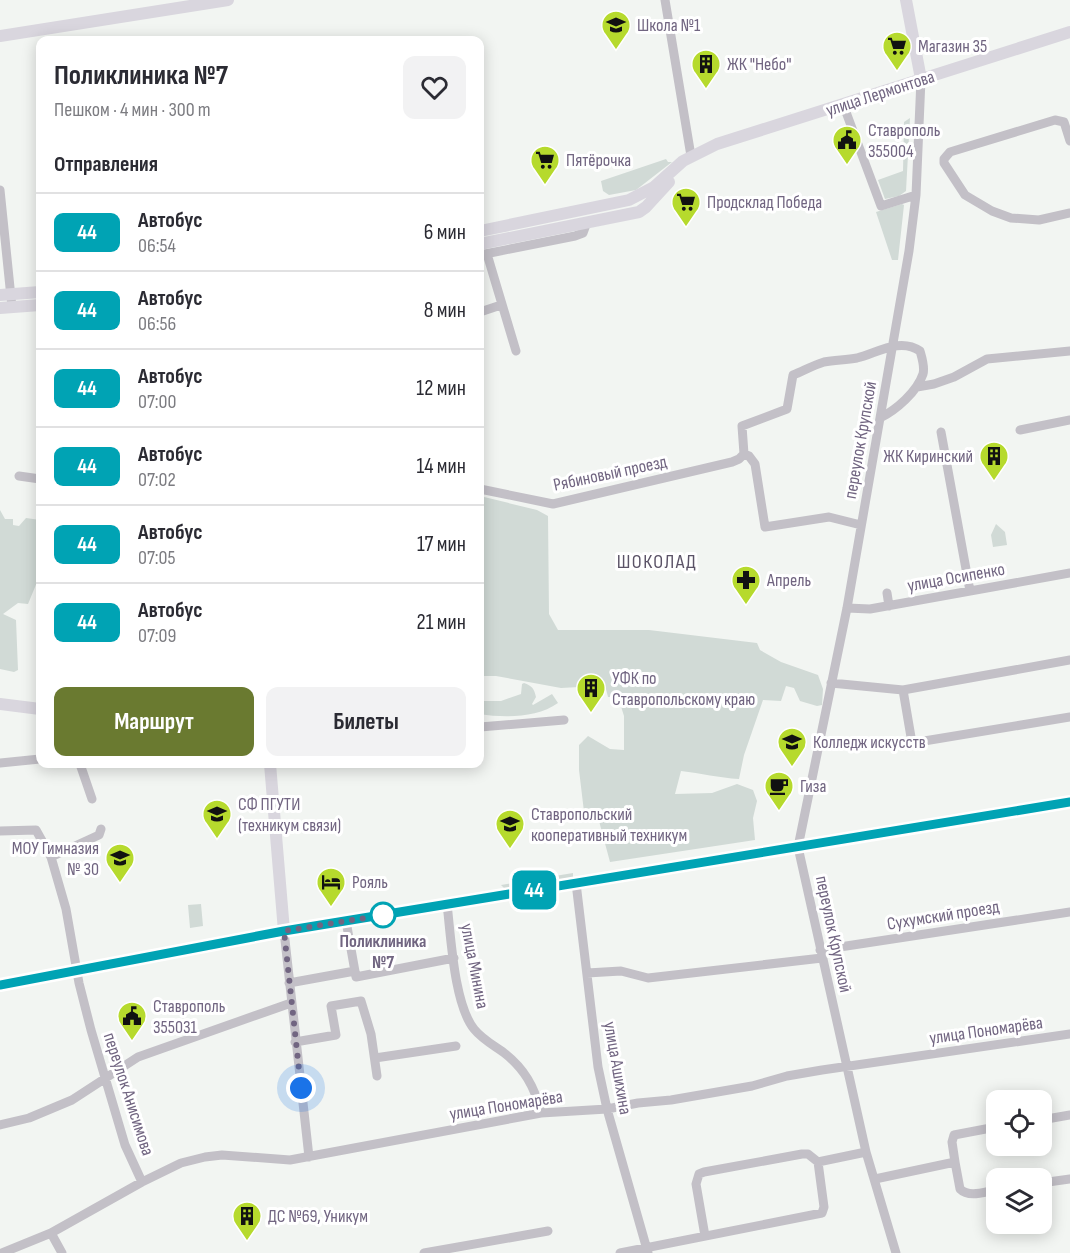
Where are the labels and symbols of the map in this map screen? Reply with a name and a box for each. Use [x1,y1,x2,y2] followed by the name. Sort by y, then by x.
[600,9,632,51] school or university icon: Школа №1
[637,15,701,36] place label: Школа №1
[881,30,913,72] supermarket icon: Магазин 35
[918,36,987,57] place label: Магазин 35
[690,48,722,90] building icon: ЖК "Небо"
[727,54,792,75] place label: ЖК "Небо"
[823,66,937,121] street label: улица Лермонтова
[868,120,941,162] place label: Ставрополь 355004
[831,124,863,166] public building icon: Ставрополь 355004
[529,144,561,186] supermarket icon: Пятёрочка
[566,150,631,171] place label: Пятёрочка
[670,186,702,228] supermarket icon: Продсклад Победа
[707,192,822,213] place label: Продсклад Победа
[840,380,881,500] street label: переулок Крупской
[978,440,1010,482] building icon: ЖК Киринский
[883,446,973,467] place label: ЖК Киринский
[552,451,669,496] street label: Рябиновый проезд
[617,550,697,574] district label: ШОКОЛАД
[906,559,1006,596] street label: улица Осипенко
[730,564,762,606] pharmacy icon: Апрель
[766,570,811,591] place label: Апрель
[612,668,755,710] place label: УФК по Ставропольскому краю
[575,672,607,714] building icon: УФК по Ставропольскому краю
[776,726,808,768] school or university icon: Колледж искусств
[813,732,926,753] place label: Колледж искусств
[763,770,795,812] cafe icon: Гиза
[800,776,826,797] place label: Гиза
[238,794,341,836] place label: СФ ПГУТИ (техникум связи)
[201,798,233,840] school or university icon: СФ ПГУТИ (техникум связи)
[531,804,687,846] place label: Ставропольский кооперативный техникум
[494,808,526,850] school or university icon: Ставропольский кооперативный техникум
[12,838,99,880] place label: МОУ Гимназия № 30
[104,842,136,884] school or university icon: МОУ Гимназия № 30
[315,866,347,908] hotel icon: Рояль
[507,870,561,910] line badge: 44
[352,872,388,893] place label: Рояль
[811,874,856,994] street label: переулок Крупской
[885,896,1001,935] street label: Сухумский проезд
[370,902,396,928] marker: Поликлиника №7
[456,922,493,1011] street label: улица Минина
[340,931,426,973] place label: Поликлиника №7
[153,996,226,1038] place label: Ставрополь 355031
[116,1000,148,1042] public building icon: Ставрополь 355031
[928,1012,1044,1049] street label: улица Пономарёва
[599,1020,636,1116] street label: улица Ашихина
[99,1030,158,1158] street label: переулок Анисимова
[286,1073,316,1103] your location
[448,1086,564,1125] street label: улица Пономарёва
[231,1200,263,1242] building icon: ДС №69, Уникум
[268,1206,368,1227] place label: ДС №69, Уникум

